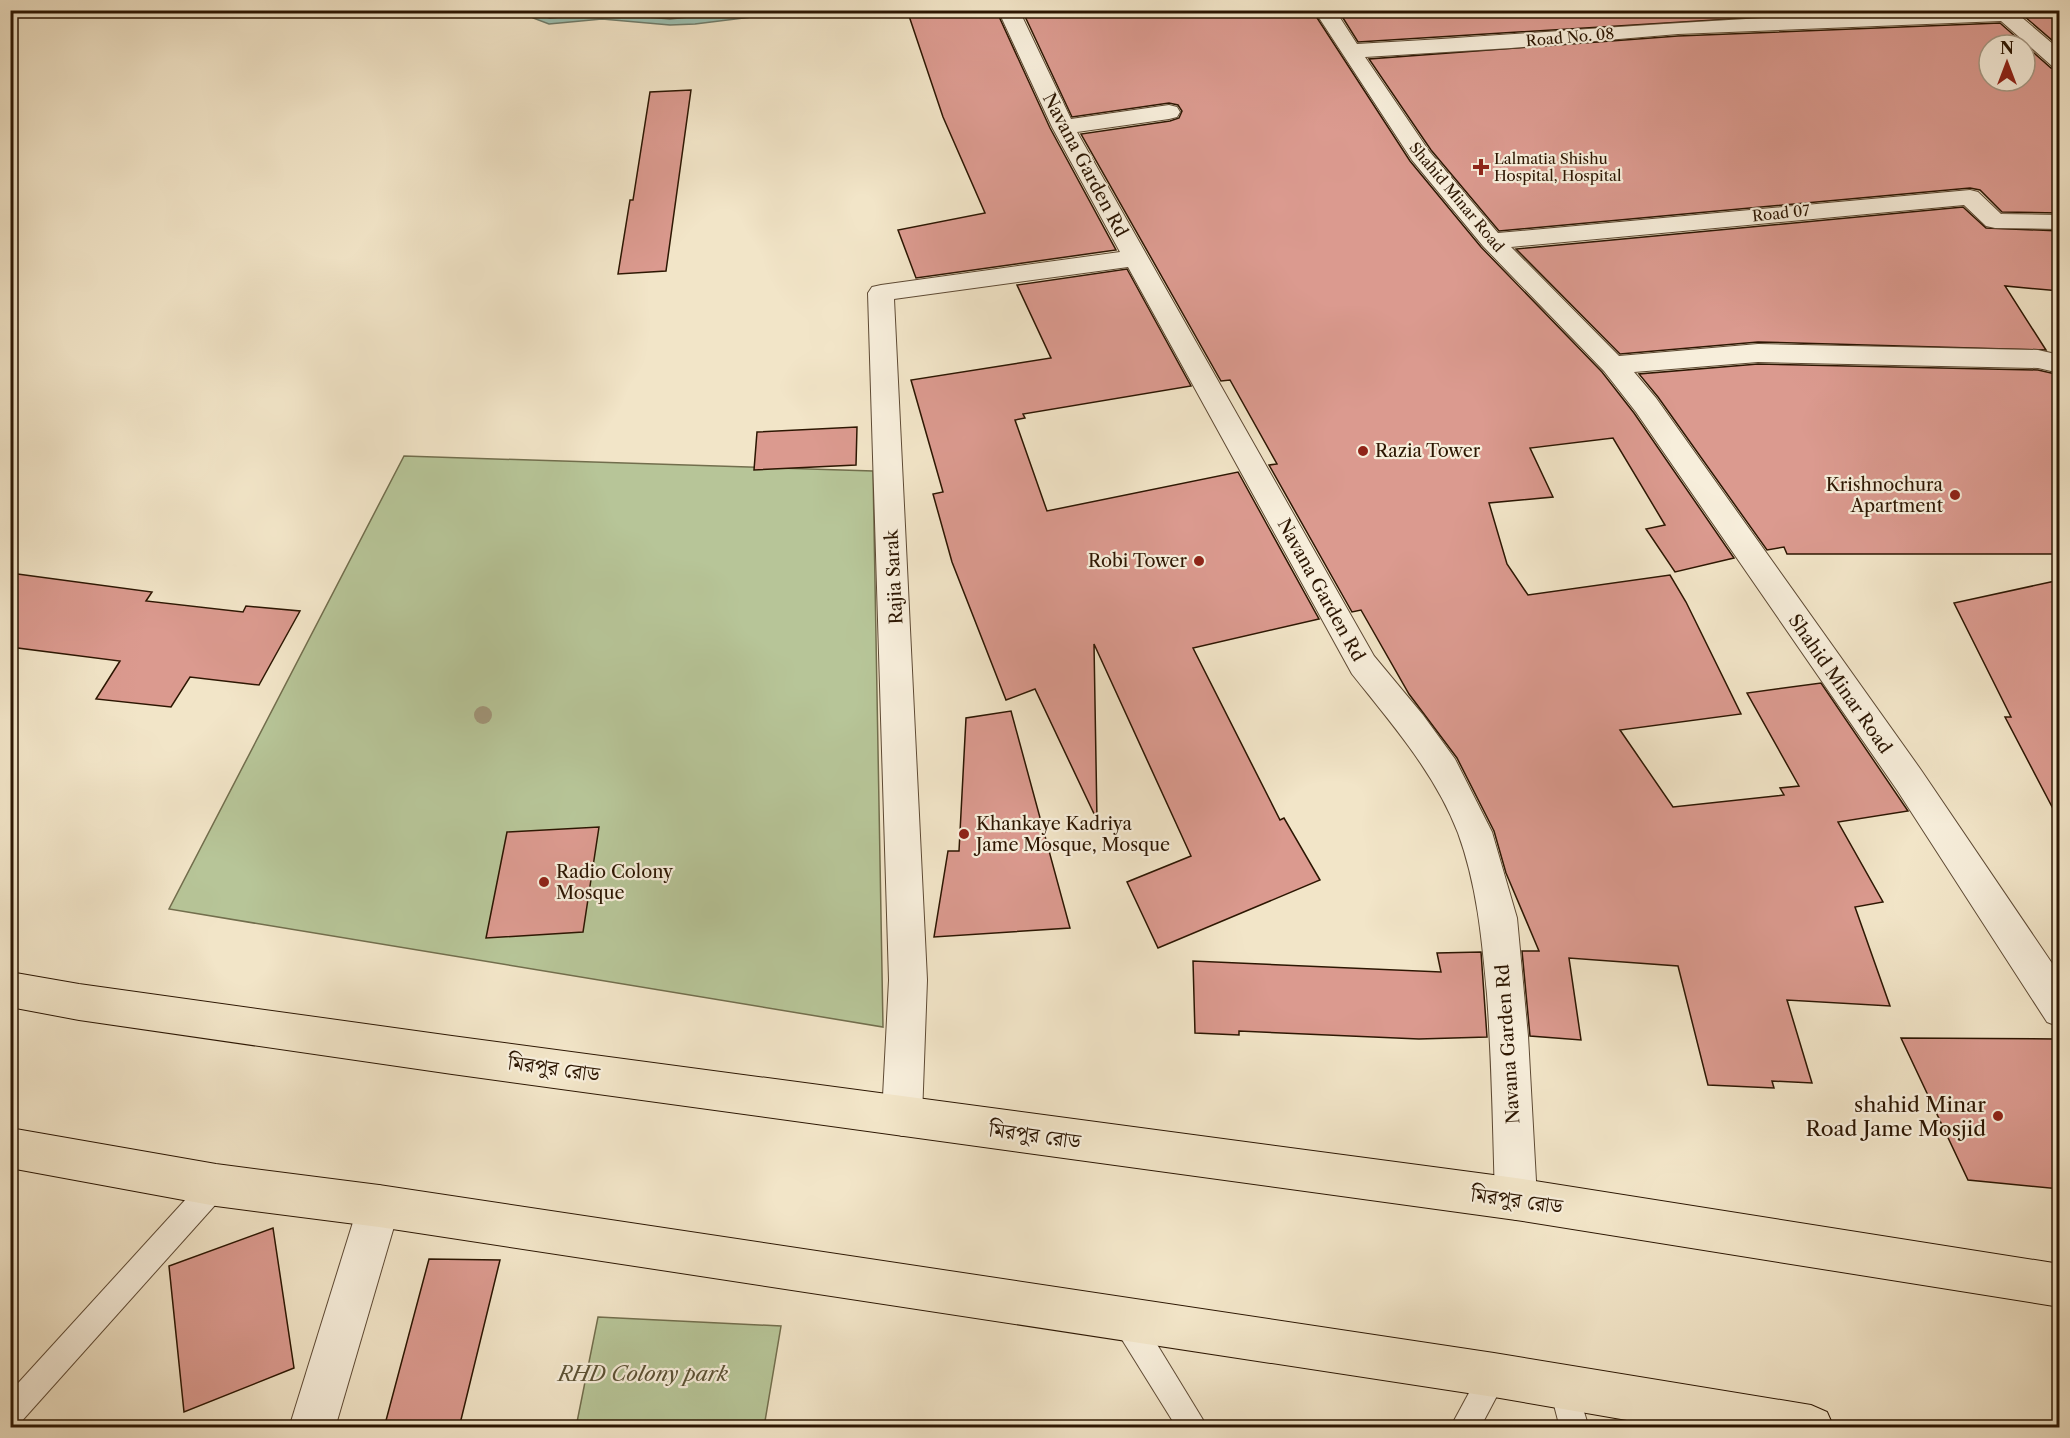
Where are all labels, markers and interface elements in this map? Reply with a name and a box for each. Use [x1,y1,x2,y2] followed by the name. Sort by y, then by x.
[1525,24,1615,50] street label: Road No. 08
[1977,33,2037,93] north arrow
[2000,38,2014,58] text: N
[1038,89,1132,241] street label: Navana Garden Rd
[1406,138,1508,256] street label: Shahid Minar Road
[1494,149,1622,185] place label: Lalmatia Shishu Hospital, Hospital
[1472,158,1490,176] marker: Lalmatia Shishu Hospital, Hospital
[1751,200,1811,225] street label: Road 07
[1375,440,1481,462] place label: Razia Tower
[1356,444,1370,458] marker: Razia Tower
[1826,474,1944,517] place label: Krishnochura Apartment
[1948,488,1962,502] marker: Krishnochura Apartment
[1273,515,1369,665] street label: Navana Garden Rd
[880,527,907,625] street label: Rajia Sarak
[1088,550,1187,572] place label: Robi Tower
[1192,554,1206,568] marker: Robi Tower
[1784,610,1896,758] street label: Shahid Minar Road
[973,813,1170,856] place label: Khankaye Kadriya Jame Mosque, Mosque
[957,827,971,841] marker: Khankaye Kadriya Jame Mosque, Mosque
[556,861,674,904] place label: Radio Colony Mosque
[537,875,551,889] marker: Radio Colony Mosque
[1491,963,1525,1125] street label: Navana Garden Rd
[505,1049,602,1088] street label: মিরপুর রোড
[1805,1092,1986,1141] place label: shahid Minar Road Jame Mosjid
[1991,1109,2005,1123] marker: shahid Minar Road Jame Mosjid
[986,1116,1083,1155] street label: মিরপুর রোড
[1468,1181,1565,1220] street label: মিরপুর রোড
[556,1361,728,1386] park label: RHD Colony park

